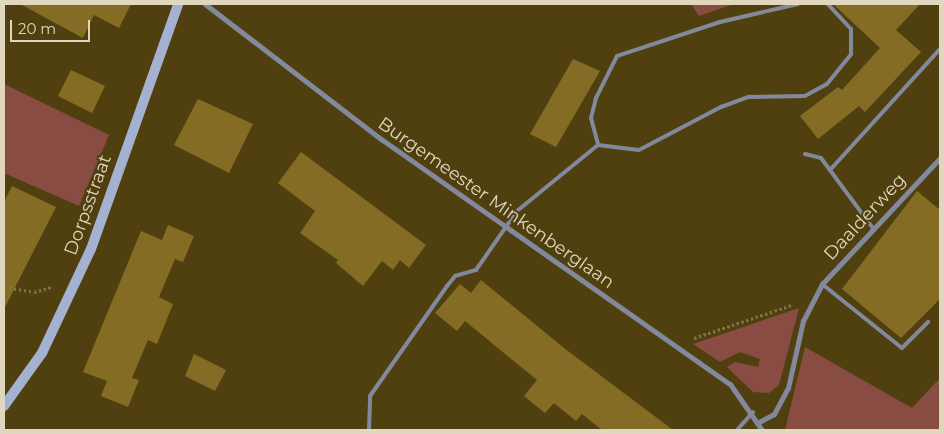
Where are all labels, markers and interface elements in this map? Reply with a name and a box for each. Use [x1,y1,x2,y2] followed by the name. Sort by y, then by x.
[12,10,92,42] scale bar
[18,19,56,38] text: 20 m
[374,113,618,293] street label: Burgemeester Minkenberglaan
[60,152,116,258] street label: Dorpsstraat
[820,169,910,265] street label: Daalderweg

